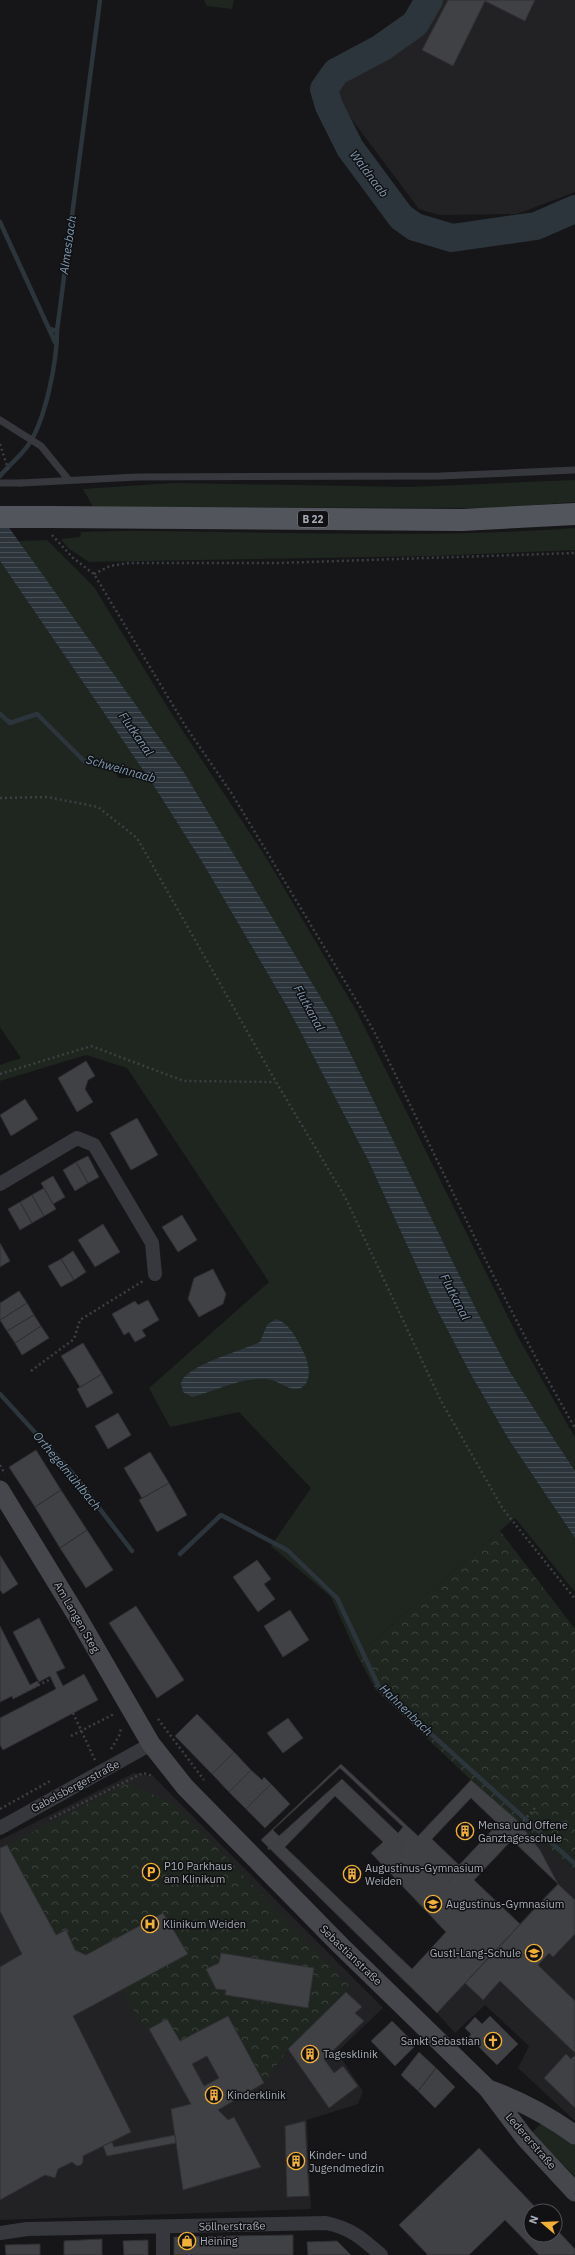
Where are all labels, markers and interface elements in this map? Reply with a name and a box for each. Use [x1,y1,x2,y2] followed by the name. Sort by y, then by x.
[347,147,392,200] water label: Waldnaab
[56,214,79,276] water label: Almesbach
[298,511,328,527] road number: B 22
[116,709,157,759] water label: Flutkanal
[85,751,158,786] water label: Schweinnaab
[291,982,329,1034] water label: Flutkanal
[437,1271,474,1323] water label: Flutkanal
[30,1428,105,1513] water label: Orthegelmühlbach
[51,1579,103,1655] street label: Am Langen Steg
[377,1681,436,1739] water label: Hahnenbach
[28,1757,122,1815] street label: Gabelsbergerstraße
[478,1818,568,1845] place label: Mensa und Offene Ganztagesschule
[455,1821,475,1841] building icon: Mensa und Offene Ganztagesschule
[164,1859,232,1886] place label: P10 Parkhaus am Klinikum
[365,1861,483,1888] place label: Augustinus-Gymnasium Weiden
[141,1862,161,1882] parking icon: P10 Parkhaus am Klinikum
[342,1864,362,1884] building icon: Augustinus-Gymnasium Weiden
[423,1894,443,1914] school or university icon: Augustinus-Gymnasium
[446,1897,564,1911] place label: Augustinus-Gymnasium
[140,1914,160,1934] hospital icon: Klinikum Weiden
[163,1917,246,1931] place label: Klinikum Weiden
[317,1922,385,1988] street label: Sebastianstraße
[524,1943,544,1963] school or university icon: Gustl-Lang-Schule
[430,1946,521,1960] place label: Gustl-Lang-Schule
[483,2031,503,2051] church icon: Sankt Sebastian
[401,2034,480,2048] place label: Sankt Sebastian
[300,2044,320,2064] building icon: Tagesklinik
[323,2047,378,2061] place label: Tagesklinik
[204,2085,224,2105] building icon: Kinderklinik
[227,2088,286,2102] place label: Kinderklinik
[503,2110,559,2172] street label: Ledererstraße
[309,2148,384,2175] place label: Kinder- und Jugendmedizin
[286,2151,306,2171] building icon: Kinder- und Jugendmedizin
[523,2203,563,2243] north arrow
[526,2214,541,2226] text: N
[198,2218,266,2234] street label: Söllnerstraße
[177,2231,197,2251] shop icon: Heining
[200,2234,238,2248] place label: Heining

